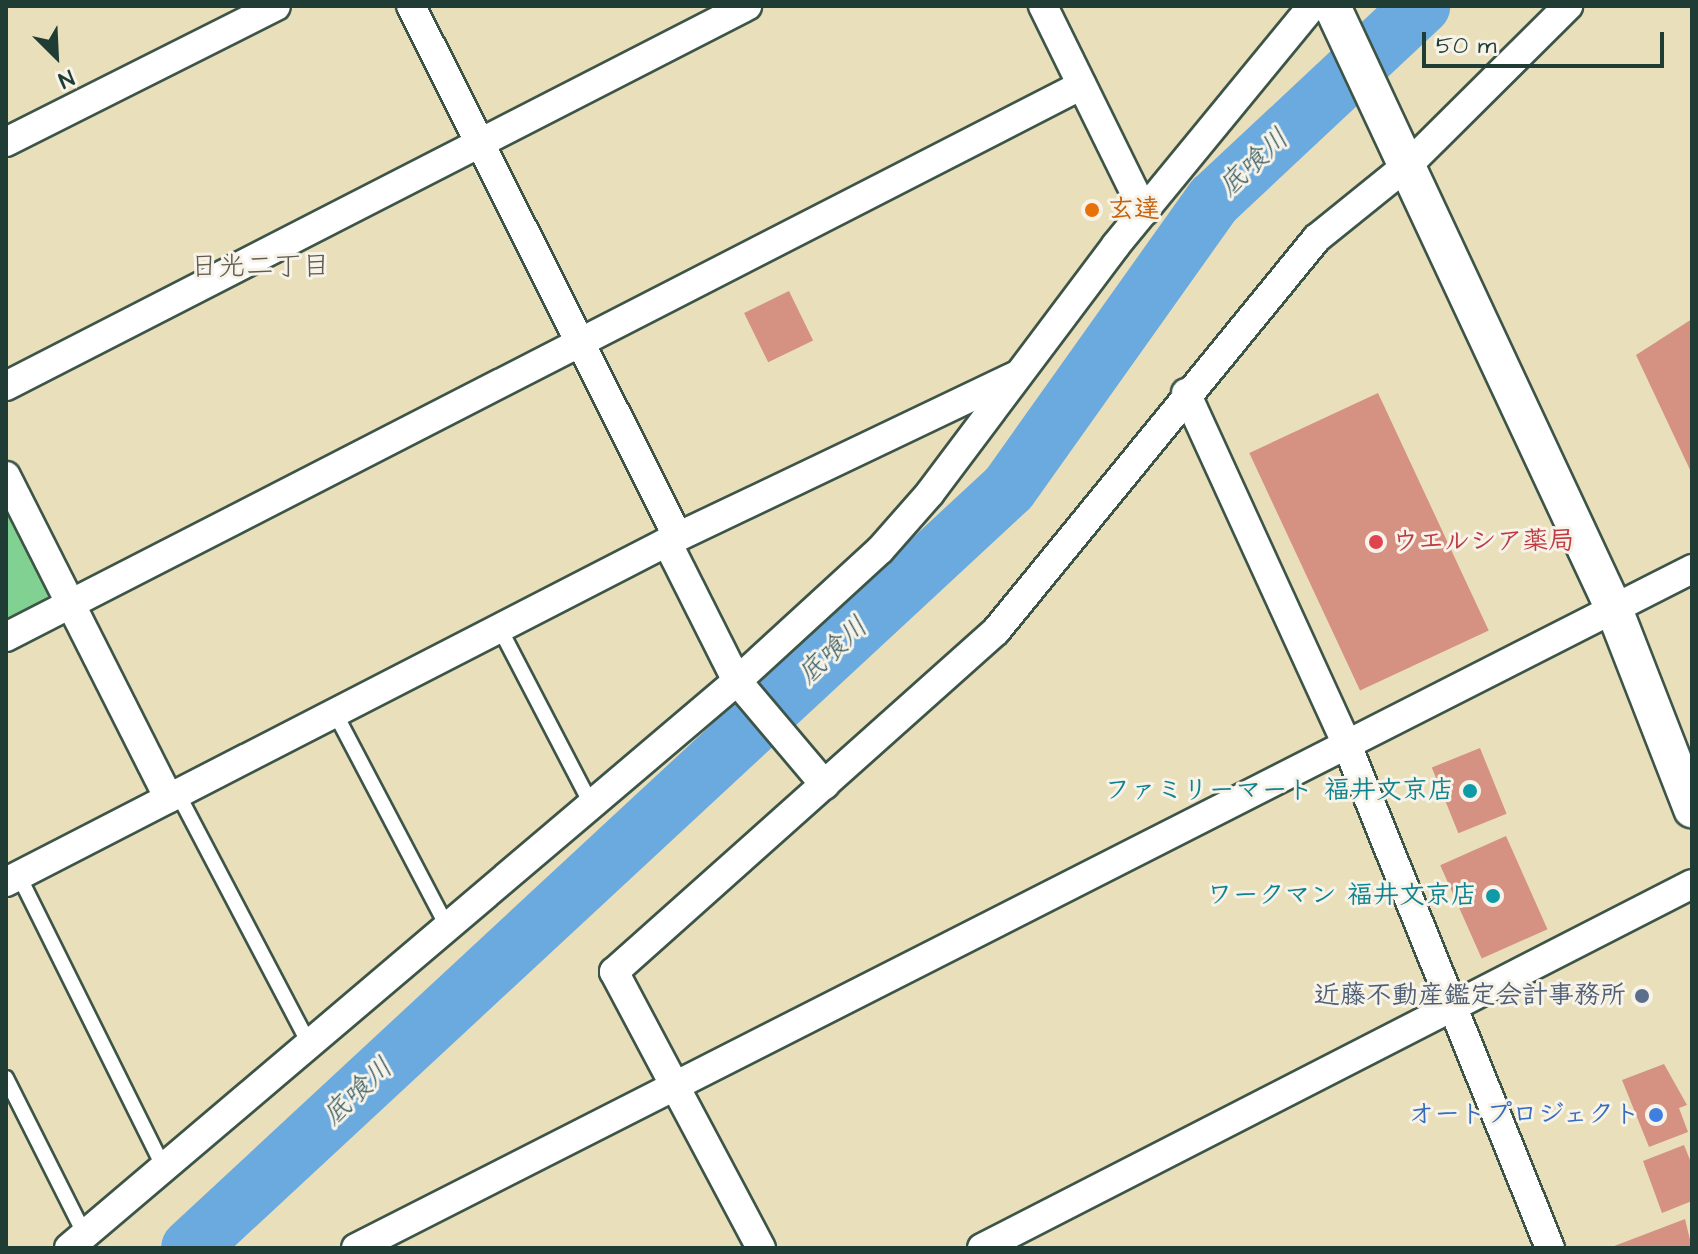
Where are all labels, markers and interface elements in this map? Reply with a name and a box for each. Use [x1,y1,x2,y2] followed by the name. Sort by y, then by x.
[16,16,96,96] north arrow
[1426,16,1668,66] scale bar
[1436,29,1496,63] text: 50 m
[53,61,79,95] text: N
[1212,122,1296,204] water label: 底喰川
[1108,194,1160,226] place label: 玄達
[1083,201,1101,219] marker: 玄達
[190,250,330,284] district label: 日光二丁目
[1392,526,1574,558] place label: ウエルシア薬局
[1367,533,1385,551] marker: ウエルシア薬局
[791,610,875,692] water label: 底喰川
[1106,775,1454,807] place label: ファミリーマート 福井文京店
[1461,782,1479,800] marker: ファミリーマート 福井文京店
[1207,880,1477,912] place label: ワークマン 福井文京店
[1484,887,1502,905] marker: ワークマン 福井文京店
[1314,980,1626,1012] place label: 近藤不動産鑑定会計事務所
[1633,987,1651,1005] marker: 近藤不動産鑑定会計事務所
[316,1051,400,1133] water label: 底喰川
[1406,1099,1640,1131] place label: オートプロジェクト
[1647,1106,1665,1124] marker: オートプロジェクト

